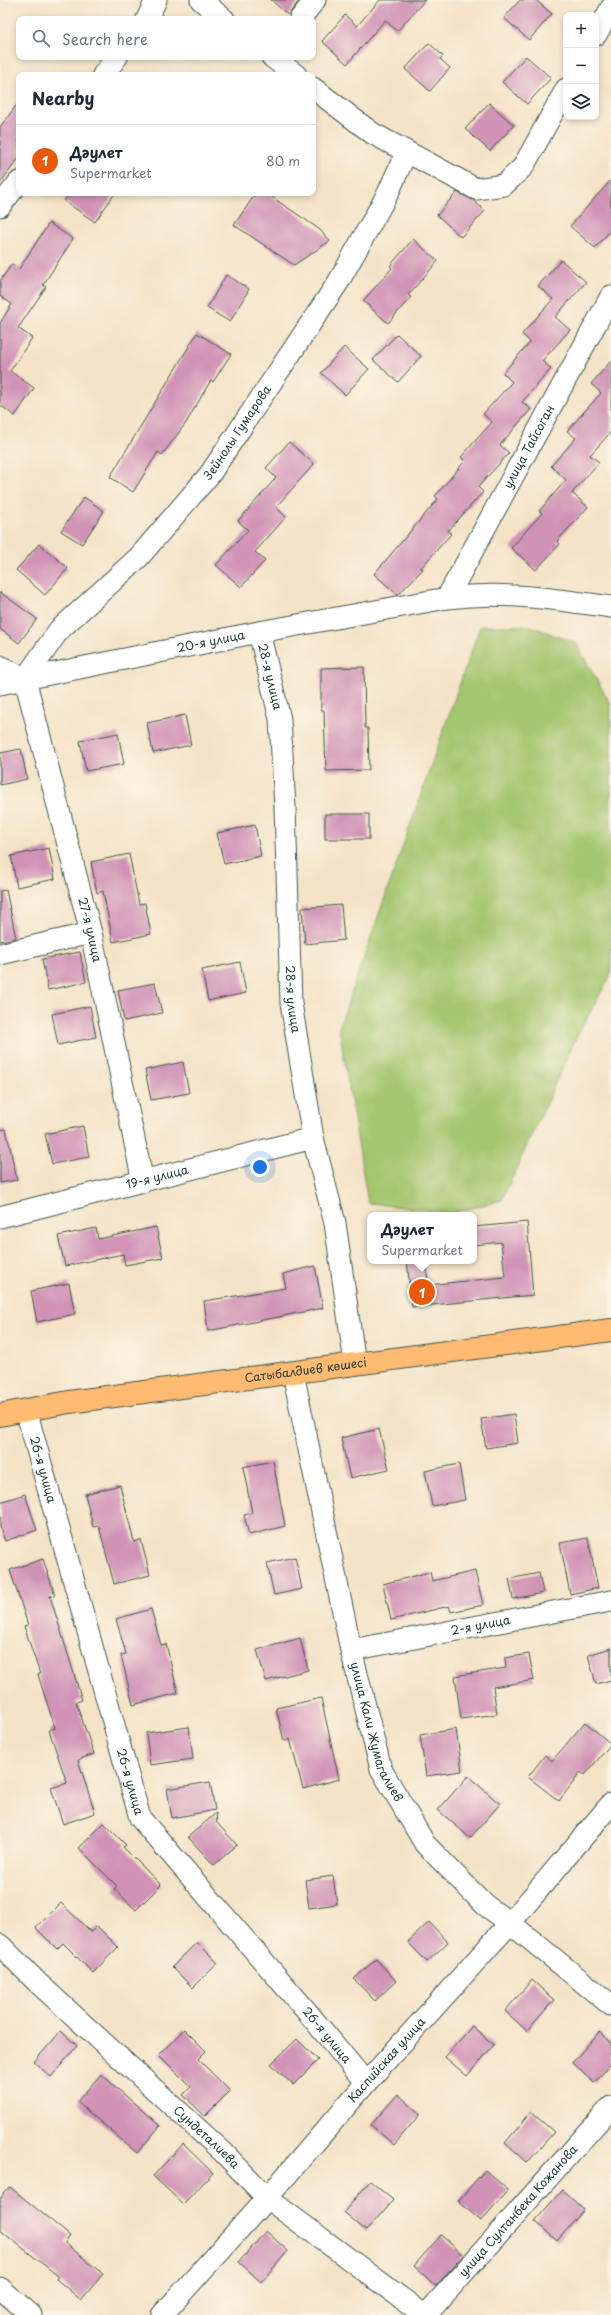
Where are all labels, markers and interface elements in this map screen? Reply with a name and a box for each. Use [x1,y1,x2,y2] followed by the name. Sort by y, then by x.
[563,12,599,120] map controls
[563,12,599,48] button: +
[16,16,316,60] search box
[30,27,52,49] icon: search
[62,27,148,50] text: Search here
[563,48,599,84] button: −
[563,84,599,120] button: layers
[32,85,94,111] text: Nearby
[70,140,123,163] text: Дәулет
[42,151,48,170] text: 1
[266,151,300,170] text: 80 m
[70,163,152,182] text: Supermarket
[199,381,275,483] street label: Зейнолы Гумарова
[498,401,558,491] street label: улица Тайсоган
[175,625,247,656] street label: 20-я улица
[254,641,288,712] street label: 28-я улица
[74,895,107,964] street label: 27-я улица
[282,965,306,1035] street label: 28-я улица
[250,1157,270,1177] your location
[123,1160,191,1193] street label: 19-я улица
[367,1212,477,1264] popup
[381,1217,434,1240] text: Дәулет
[381,1240,463,1259] text: Supermarket
[409,1277,435,1307] pin: 1
[243,1353,368,1387] street label: Сатыбалдиев көшесі
[26,1434,62,1505] street label: 26-я улица
[449,1610,512,1639] street label: 2-я улица
[346,1660,408,1805] street label: улица Кали Жумагалиев
[113,1746,149,1817] street label: 26-я улица
[299,2002,356,2067] street label: 26-я улица
[343,2013,429,2106] street label: Каспийская улица
[170,2101,245,2172] street label: Сундеталиева
[454,2140,582,2280] street label: улица Султанбека Кожанова

